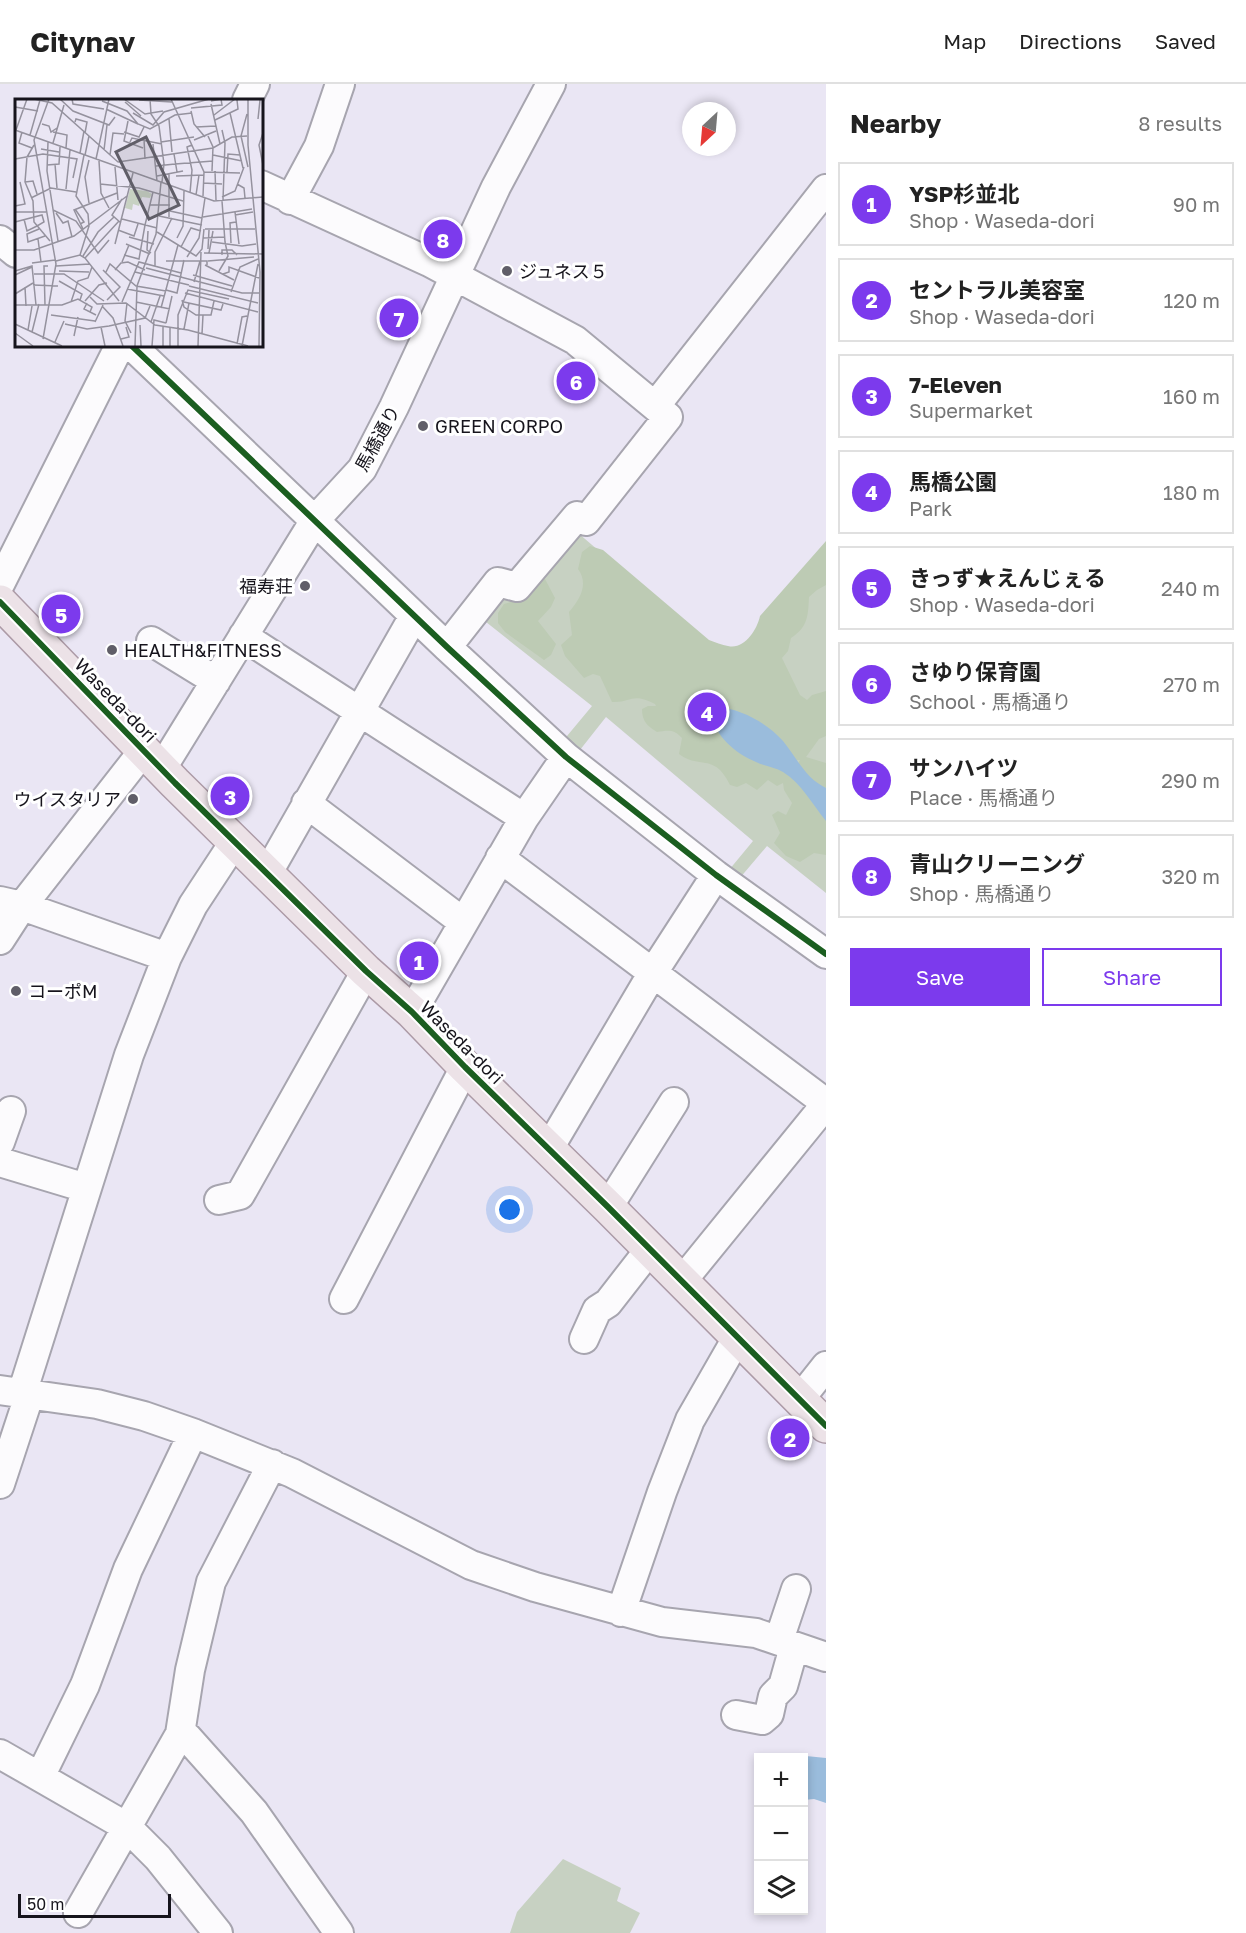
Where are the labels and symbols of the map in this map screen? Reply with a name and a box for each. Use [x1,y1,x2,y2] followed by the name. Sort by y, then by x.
[15,99,262,346] inset map
[682,102,736,156] north arrow
[424,216,462,262] pin: 8
[519,260,608,282] place label: ジュネス５
[500,264,514,278] marker: ジュネス５
[380,296,418,340] pin: 7
[556,358,596,404] pin: 6
[350,401,404,475] street label: 馬橋通り
[435,415,563,437] place label: GREEN CORPO
[416,419,430,433] marker: GREEN CORPO
[239,575,293,597] place label: 福寿荘
[298,579,312,593] marker: 福寿荘
[42,592,80,636] pin: 5
[124,639,282,661] place label: HEALTH&FITNESS
[105,643,119,657] marker: HEALTH&FITNESS
[70,653,162,747] street label: Waseda-dori
[688,690,726,734] pin: 4
[210,774,250,818] pin: 3
[14,788,121,810] place label: ウイスタリア
[126,792,140,806] marker: ウイスタリア
[400,938,438,984] pin: 1
[28,980,97,1002] place label: コーポM
[9,984,23,998] marker: コーポM
[416,996,508,1088] street label: Waseda-dori
[495,1195,524,1224] your location
[770,1416,810,1460] pin: 2
[18,1891,171,1918] scale bar

